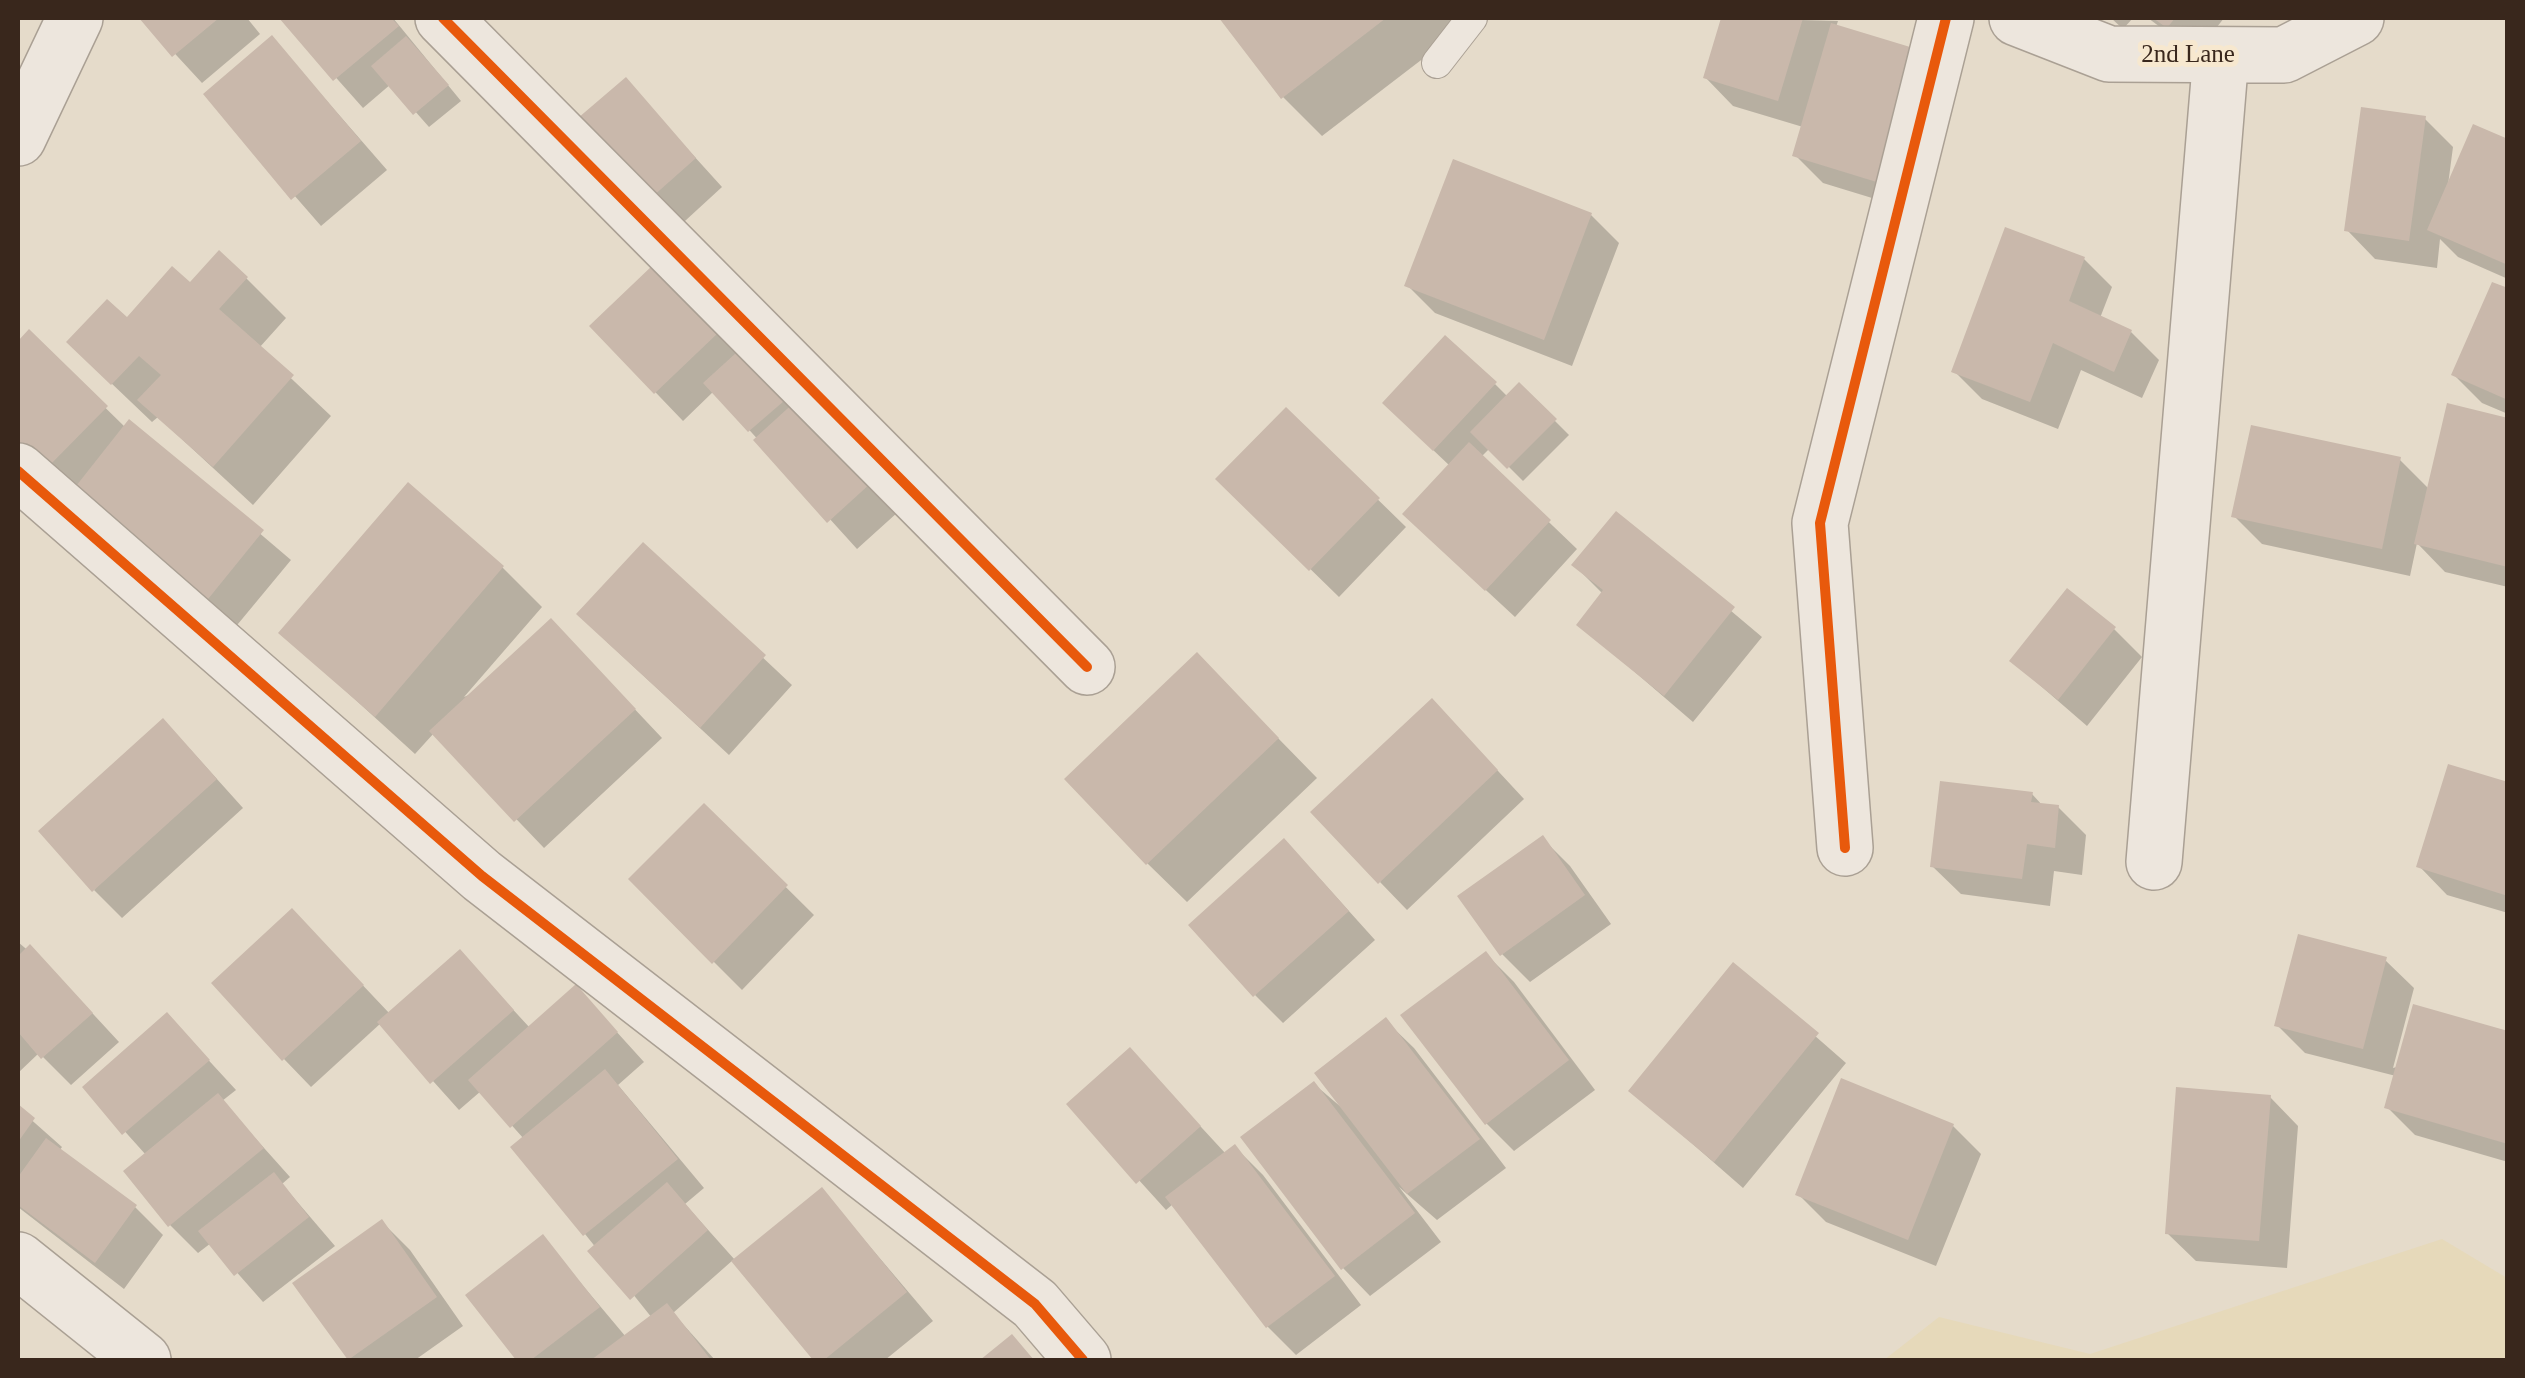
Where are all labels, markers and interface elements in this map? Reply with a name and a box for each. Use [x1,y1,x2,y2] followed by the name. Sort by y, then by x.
[2141,40,2235,70] street label: 2nd Lane

